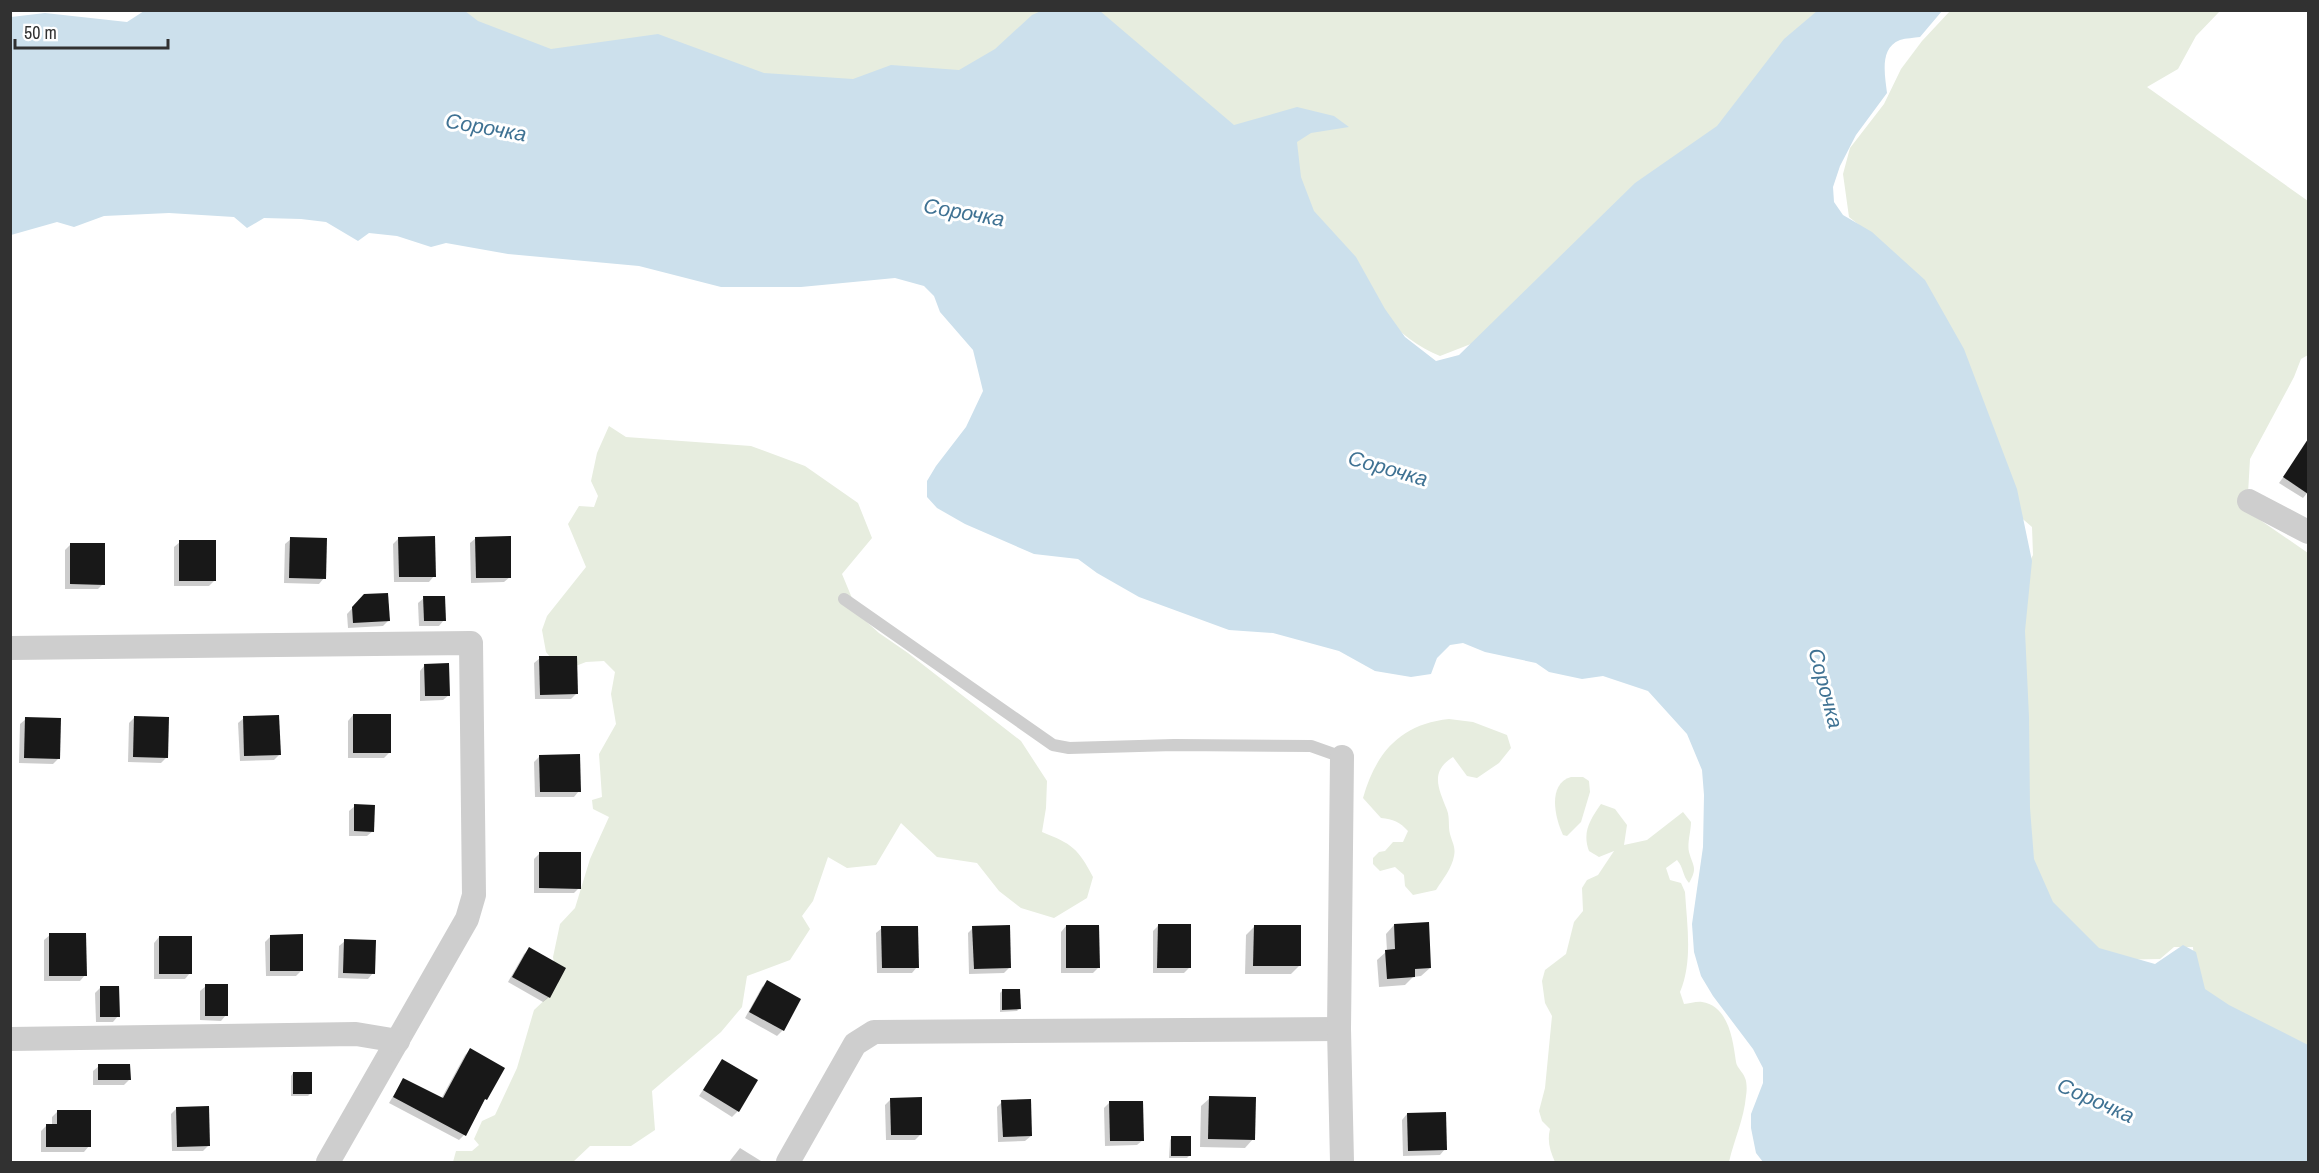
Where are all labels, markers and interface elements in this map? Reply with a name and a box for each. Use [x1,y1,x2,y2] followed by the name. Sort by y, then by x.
[15,12,168,50] scale bar
[24,20,57,45] text: 50 m
[443,106,529,148] water label: Сорочка
[921,191,1007,233] water label: Сорочка
[1345,443,1431,493] water label: Сорочка
[1801,645,1851,731] water label: Сорочка
[2053,1070,2139,1130] water label: Сорочка

